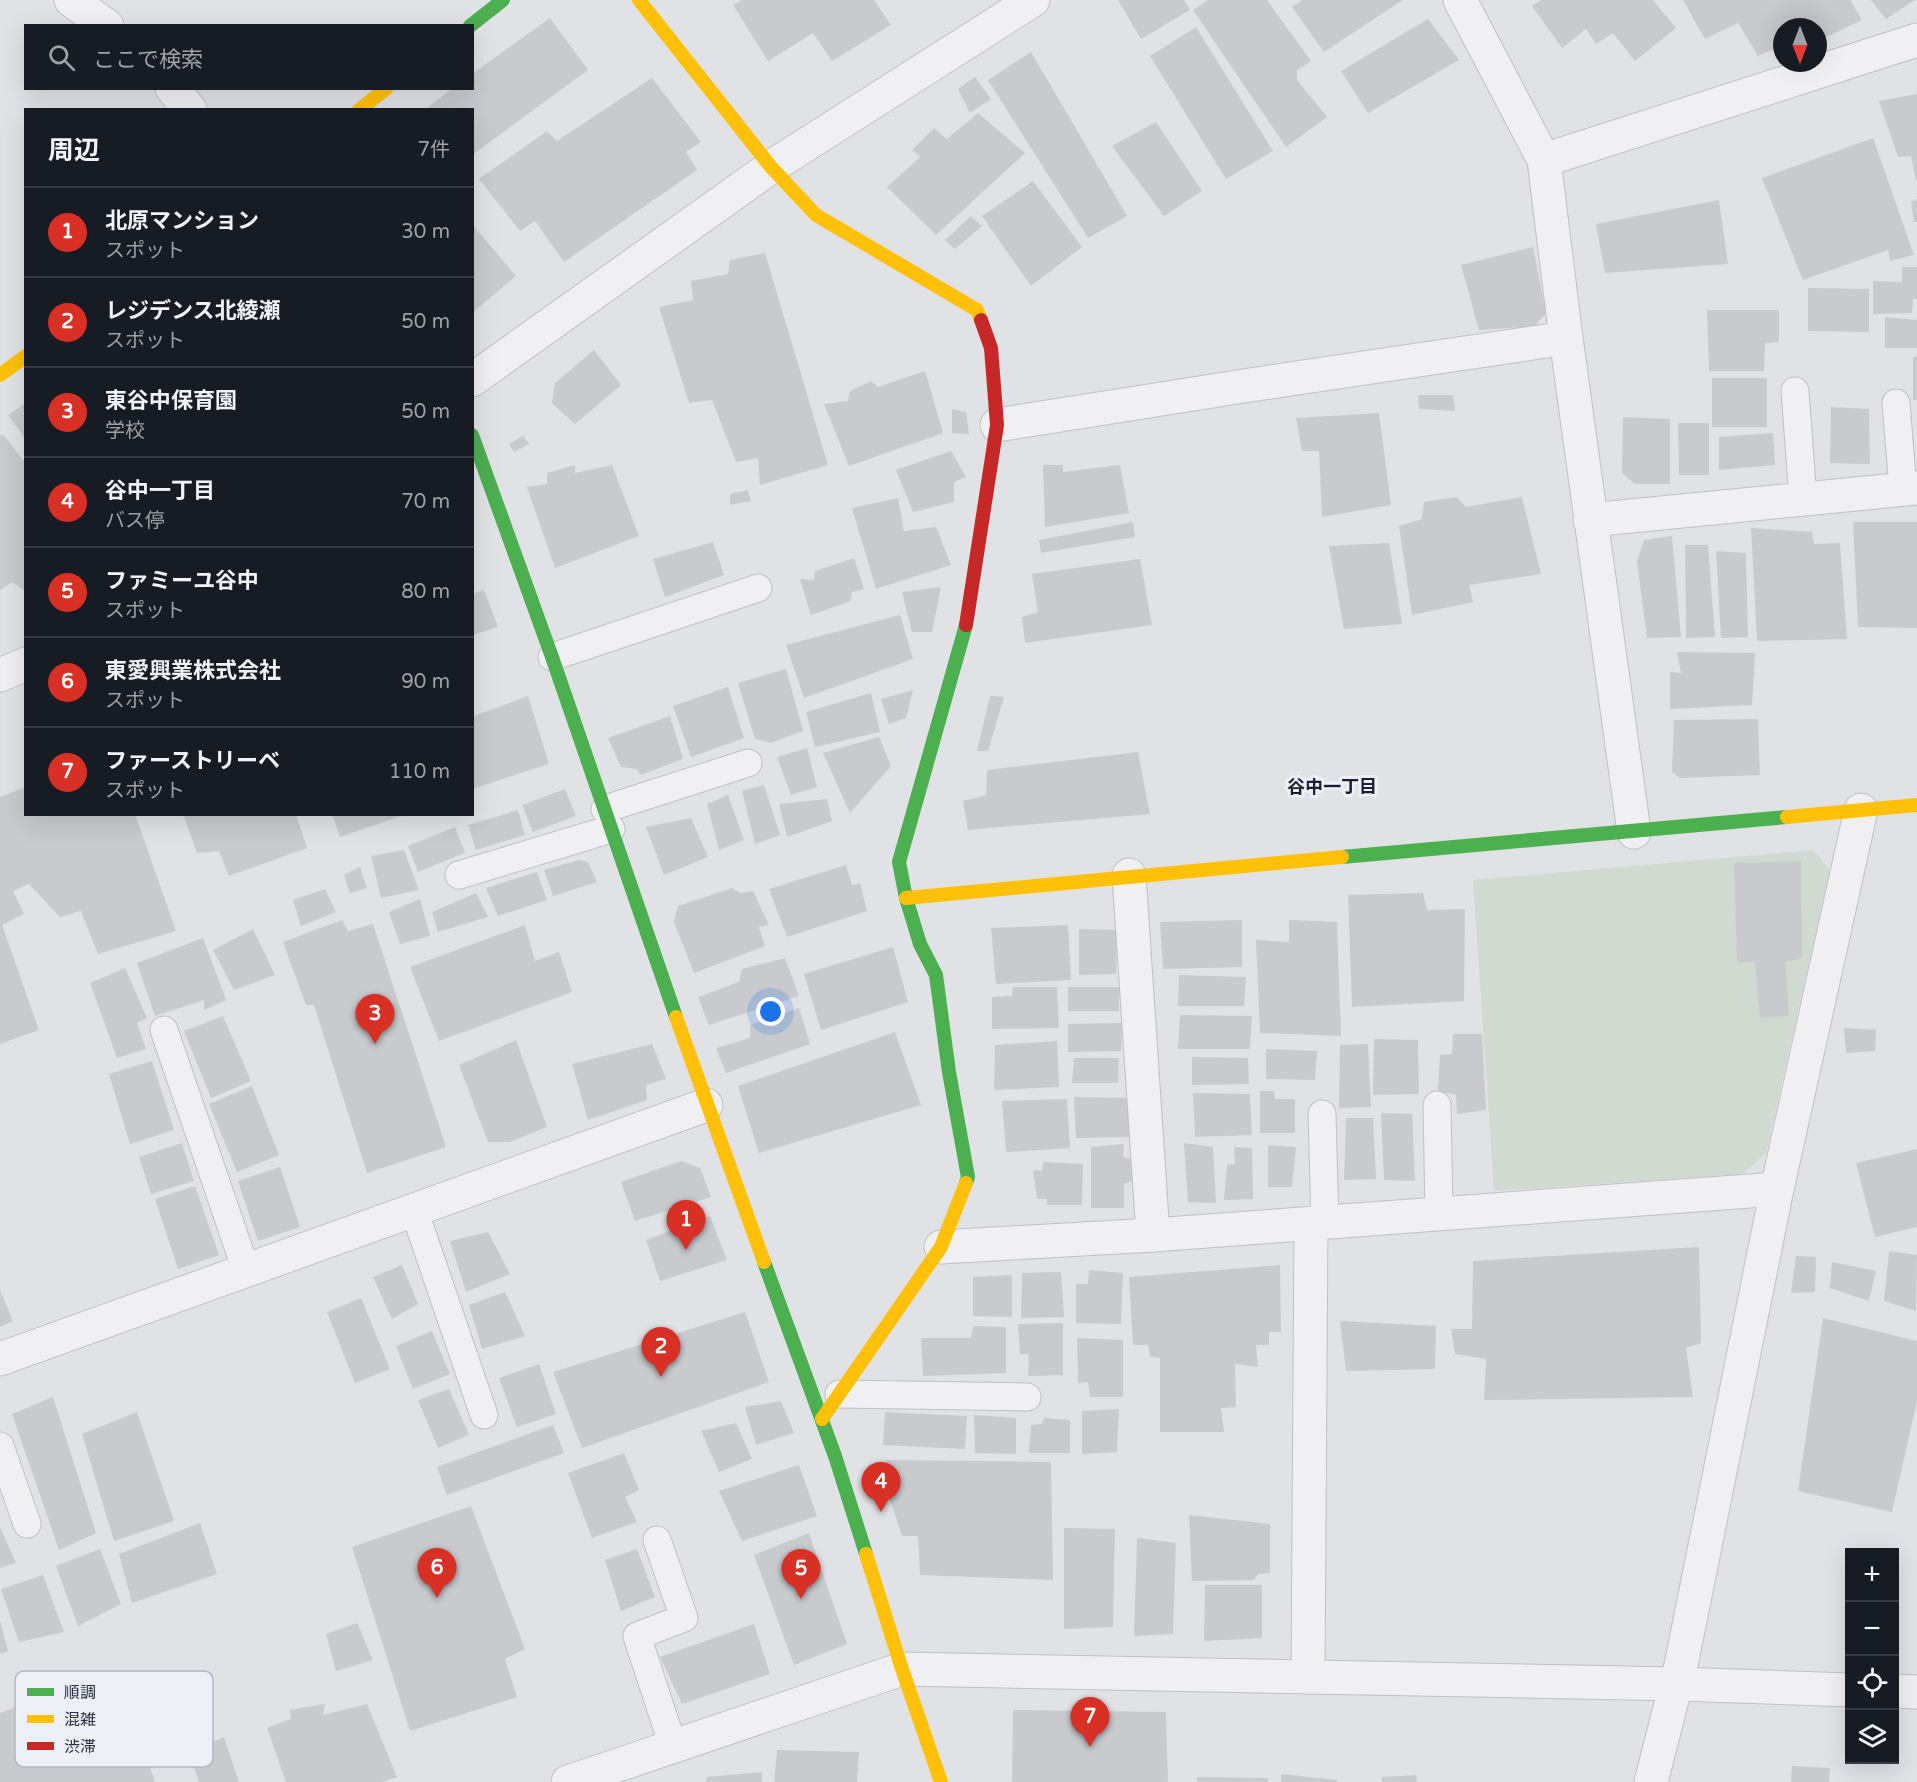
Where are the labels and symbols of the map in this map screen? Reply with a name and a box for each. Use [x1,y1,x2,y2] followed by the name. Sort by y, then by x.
[1773,18,1827,72] north arrow
[1287,776,1377,798] district label: 谷中一丁目
[356,994,394,1044] pin: 3
[756,997,785,1026] your location
[666,1200,706,1250] pin: 1
[642,1328,680,1377] pin: 2
[862,1462,900,1512] pin: 4
[418,1548,456,1598] pin: 6
[782,1550,820,1599] pin: 5
[15,1671,213,1767] legend
[64,1683,96,1703] text: 順調
[1070,1698,1110,1747] pin: 7
[64,1710,96,1730] text: 混雑
[64,1737,96,1757] text: 渋滞

